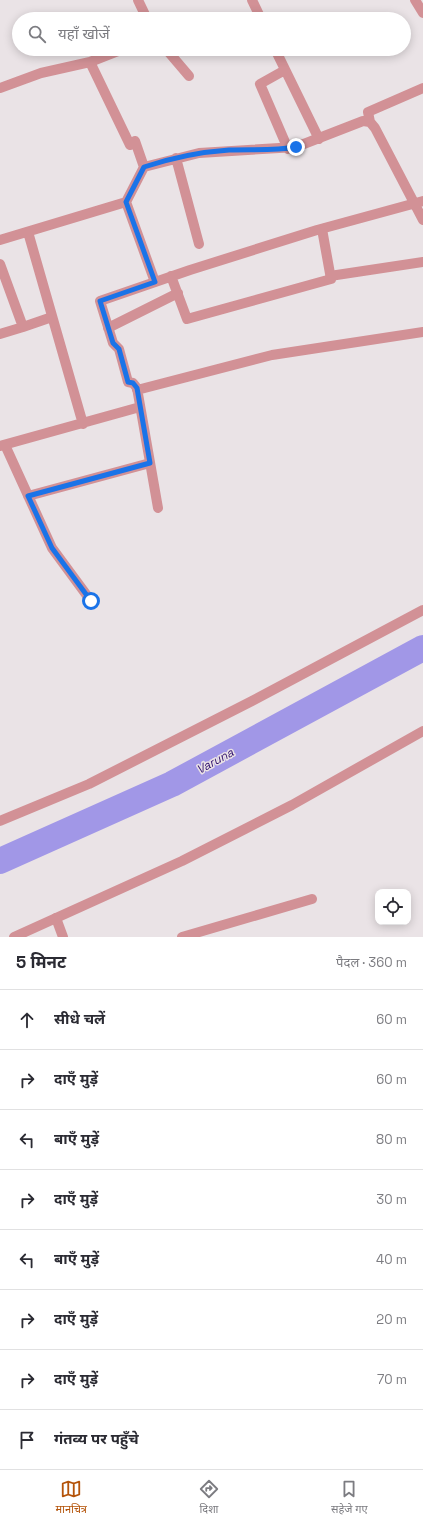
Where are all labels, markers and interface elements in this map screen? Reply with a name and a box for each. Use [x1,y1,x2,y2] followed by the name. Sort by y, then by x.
[12,12,411,56] search box
[26,23,48,45] icon: search
[58,24,110,43] text: यहाँ खोजें
[287,138,305,156] route end
[82,592,100,610] route start
[194,744,236,778] water label: Varuna
[375,889,411,925] map controls
[375,889,411,925] button: locate
[16,951,66,973] text: 5 मिनट
[336,954,407,971] text: पैदल · 360 m
[16,1009,38,1031] icon: ahead
[54,1009,105,1028] text: सीधे चलें
[376,1011,407,1028] text: 60 m
[16,1069,38,1091] icon: right
[54,1069,98,1088] text: दाएँ मुड़ें
[376,1071,407,1088] text: 60 m
[16,1129,38,1151] icon: left
[54,1129,99,1148] text: बाएँ मुड़ें
[376,1131,407,1148] text: 80 m
[16,1189,38,1211] icon: right
[54,1189,98,1208] text: दाएँ मुड़ें
[376,1191,407,1208] text: 30 m
[16,1249,38,1271] icon: left
[54,1249,99,1268] text: बाएँ मुड़ें
[376,1251,407,1268] text: 40 m
[16,1309,38,1331] icon: right
[54,1309,98,1328] text: दाएँ मुड़ें
[376,1311,407,1328] text: 20 m
[16,1369,38,1391] icon: right
[54,1369,98,1388] text: दाएँ मुड़ें
[377,1371,407,1388] text: 70 m
[16,1429,38,1451] icon: arrive
[54,1429,139,1448] text: गंतव्य पर पहुँचे
[56,1478,87,1517] tab: मानचित्र
[198,1478,220,1517] tab: दिशा
[331,1478,368,1517] tab: सहेजे गए

